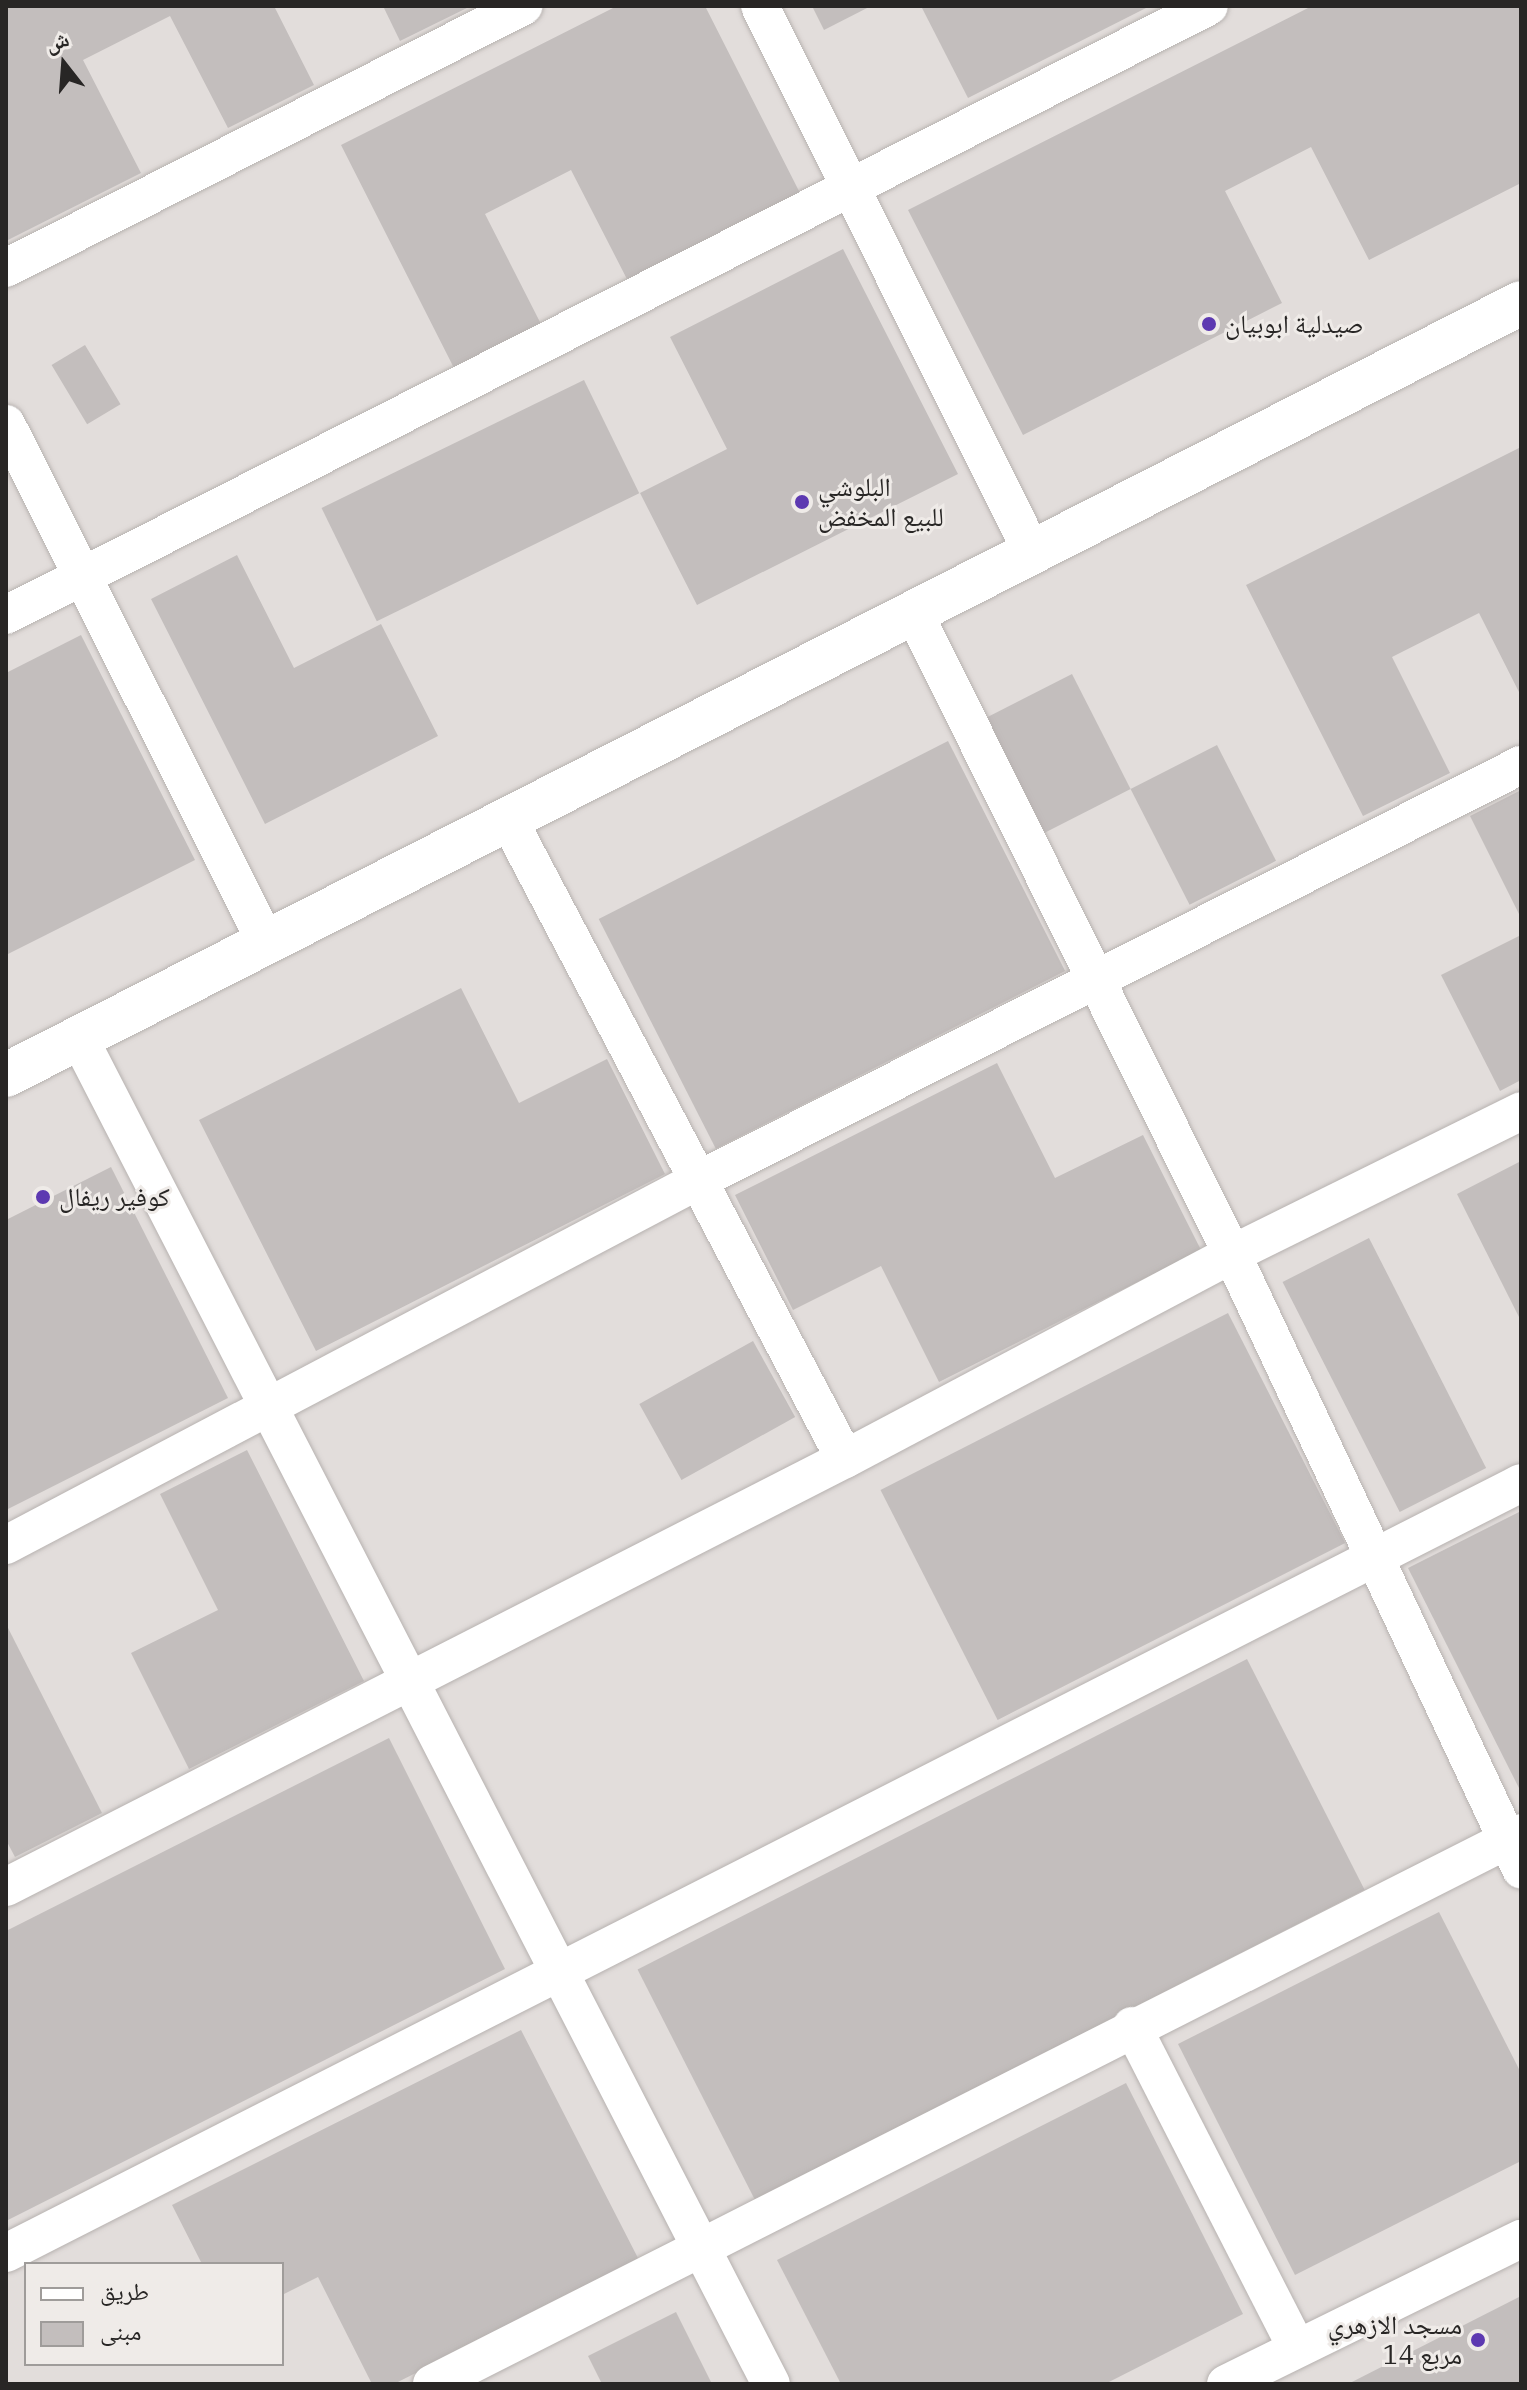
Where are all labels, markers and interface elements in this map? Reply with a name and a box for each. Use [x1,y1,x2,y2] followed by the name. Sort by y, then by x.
[41,23,72,58] text: ش
[24,24,104,104] north arrow
[1225,308,1364,340] place label: صيدلية ابوبيان
[1200,315,1218,333] marker: صيدلية ابوبيان
[818,471,944,532] place label: البلوشي للبيع المخفض
[793,493,811,511] marker: البلوشي للبيع المخفض
[59,1181,170,1213] place label: كوفير ريفال
[34,1188,52,1206] marker: كوفير ريفال
[24,2262,284,2366] legend
[100,2275,149,2307] text: طريق
[1328,2309,1462,2370] place label: مسجد الازهري مربع 14
[100,2315,141,2347] text: مبنى
[1469,2331,1487,2349] marker: مسجد الازهري مربع 14

